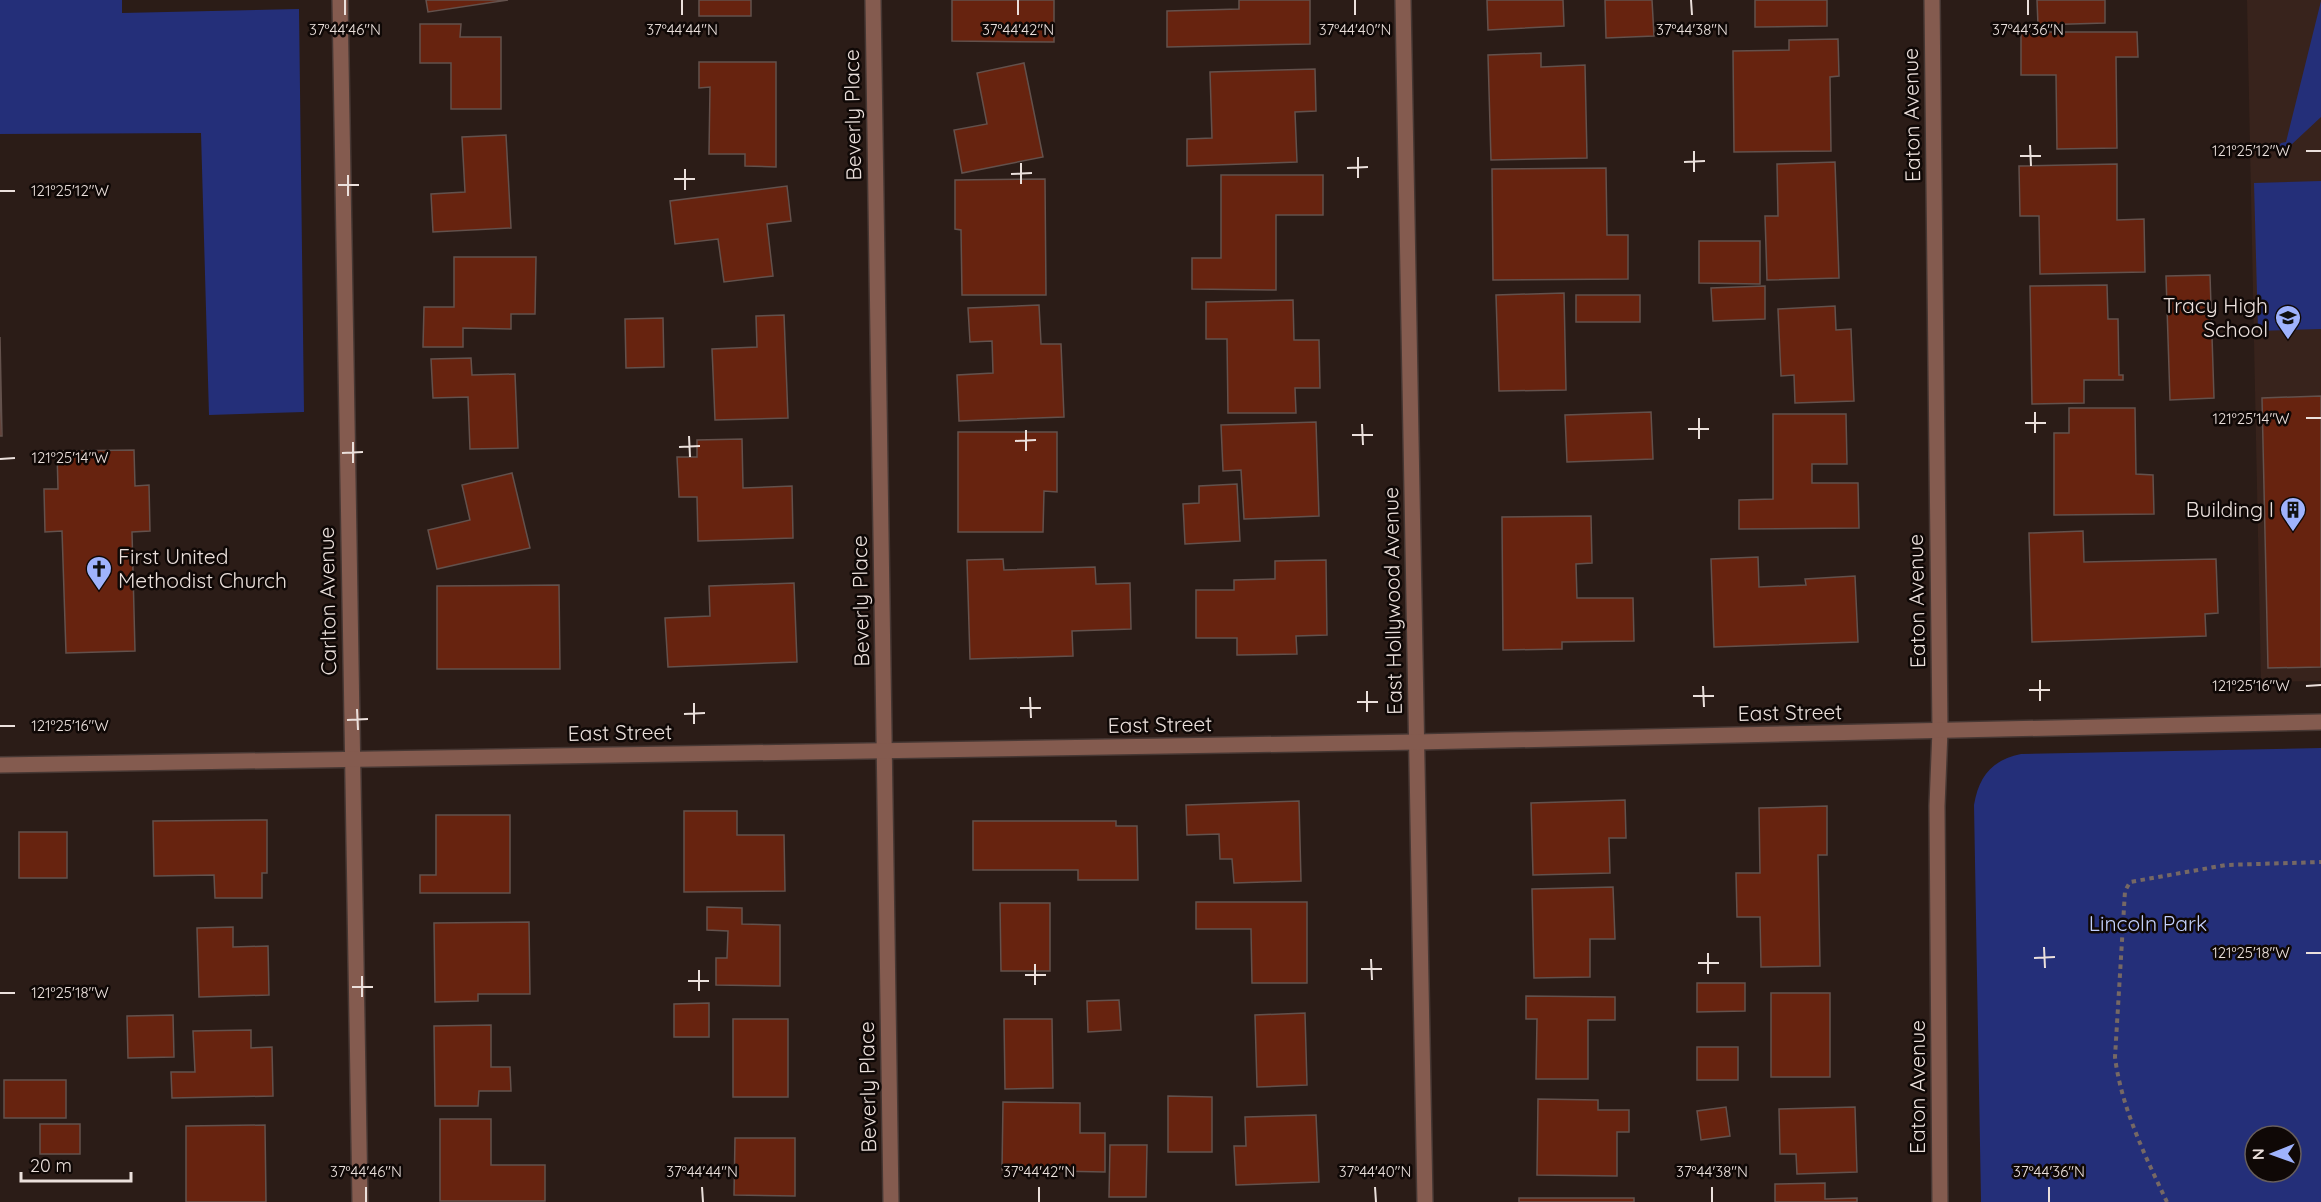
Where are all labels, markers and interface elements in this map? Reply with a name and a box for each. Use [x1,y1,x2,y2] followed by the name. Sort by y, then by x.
[309,20,381,39] text: 37°44'46"N
[646,20,718,39] text: 37°44'44"N
[982,20,1054,39] text: 37°44'42"N
[1319,20,1391,39] text: 37°44'40"N
[1656,20,1728,39] text: 37°44'38"N
[1992,20,2064,39] text: 37°44'36"N
[1897,48,1925,182] street label: Eaton Avenue
[838,49,866,181] street label: Beverly Place
[2212,141,2290,160] text: 121°25'12"W
[31,181,109,200] text: 121°25'12"W
[2163,292,2268,342] place label: Tracy High School
[2273,303,2303,341] school or university icon: Tracy High School
[2212,409,2290,428] text: 121°25'14"W
[31,448,109,467] text: 121°25'14"W
[1377,487,1407,715] street label: East Hollywood Avenue
[2278,495,2308,533] building icon: Building I
[2186,496,2274,522] place label: Building I
[313,526,341,676] street label: Carlton Avenue
[1902,534,1930,668] street label: Eaton Avenue
[846,535,874,667] street label: Beverly Place
[118,543,287,593] place label: First United Methodist Church
[84,554,114,592] church icon: First United Methodist Church
[2212,676,2290,695] text: 121°25'16"W
[1737,698,1843,726] street label: East Street
[1107,710,1213,738] street label: East Street
[31,716,109,735] text: 121°25'16"W
[567,718,673,746] street label: East Street
[2089,910,2207,936] park label: Lincoln Park
[2212,943,2290,962] text: 121°25'18"W
[31,983,109,1002] text: 121°25'18"W
[1904,1020,1930,1154] street label: Eaton Avenue
[853,1021,881,1153] street label: Beverly Place
[2243,1124,2303,1184] north arrow
[21,1145,130,1183] scale bar
[2248,1148,2268,1160] text: N
[30,1154,72,1177] text: 20 m
[330,1162,402,1181] text: 37°44'46"N
[666,1162,738,1181] text: 37°44'44"N
[1003,1162,1075,1181] text: 37°44'42"N
[1339,1162,1411,1181] text: 37°44'40"N
[1676,1162,1748,1181] text: 37°44'38"N
[2013,1162,2085,1181] text: 37°44'36"N

